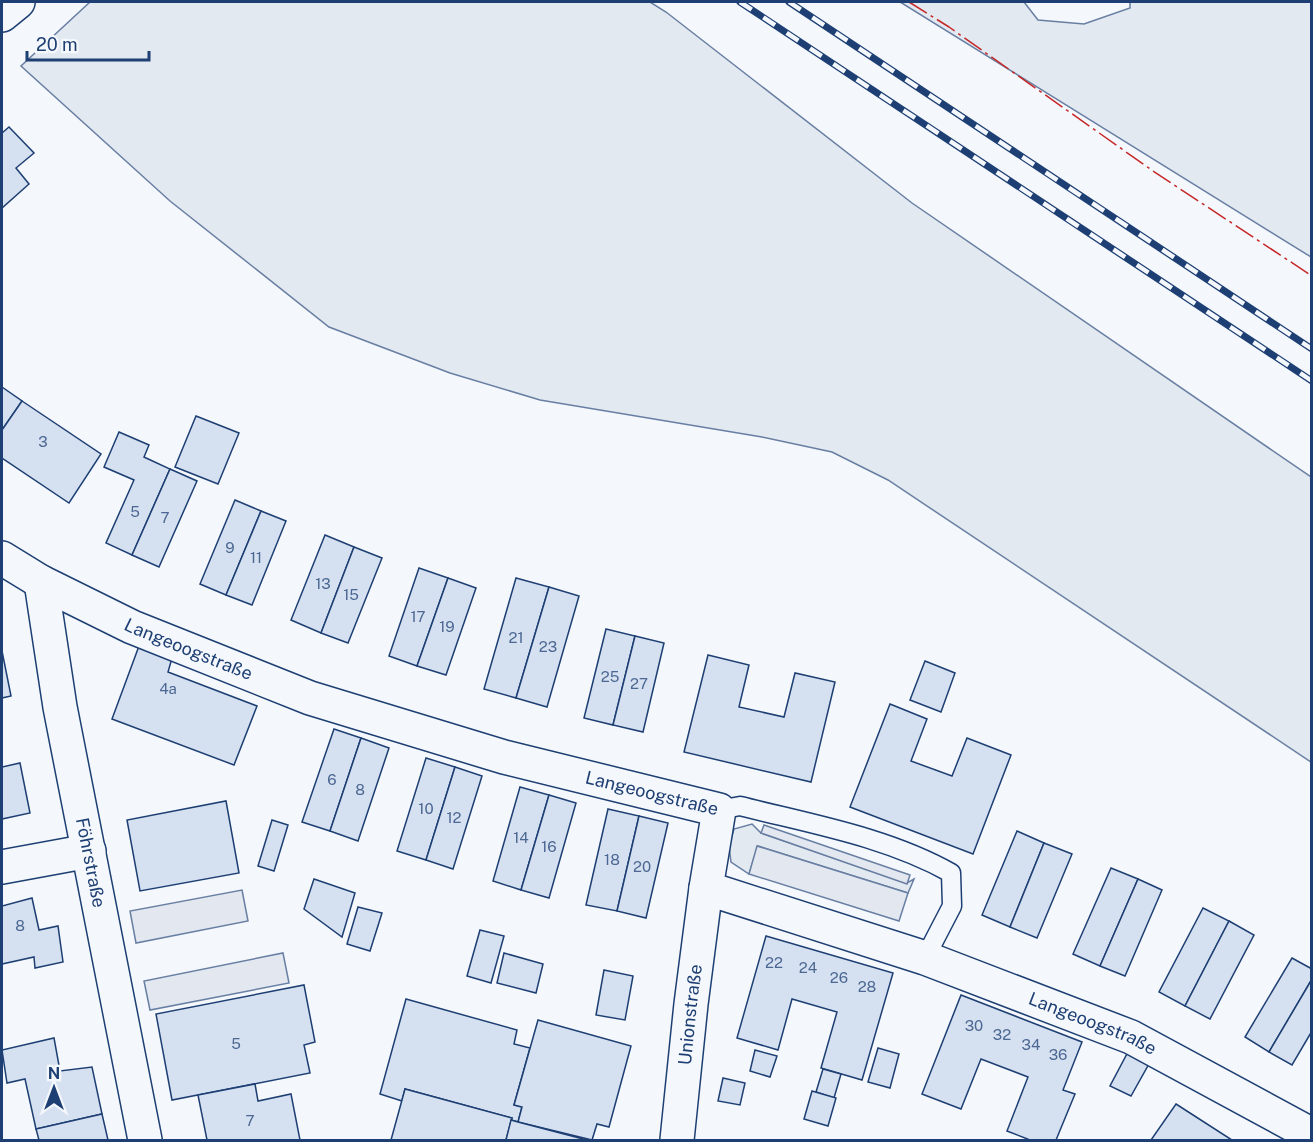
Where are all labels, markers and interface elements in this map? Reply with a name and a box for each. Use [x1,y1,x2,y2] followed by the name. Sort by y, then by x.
[27,24,148,62] scale bar
[36,34,78,55] text: 20 m
[38,433,48,450] house number: 3
[130,503,140,520] house number: 5
[160,509,170,526] house number: 7
[225,539,235,556] house number: 9
[250,549,262,566] house number: 11
[315,575,331,592] house number: 13
[343,586,359,603] house number: 15
[410,608,426,625] house number: 17
[121,614,256,684] street label: Langeoogstraße
[439,618,455,635] house number: 19
[508,629,524,646] house number: 21
[539,638,557,655] house number: 23
[601,668,619,685] house number: 25
[630,675,648,692] house number: 27
[159,680,177,697] house number: 4a
[583,766,721,819] street label: Langeoogstraße
[327,771,337,788] house number: 6
[355,781,365,798] house number: 8
[418,800,434,817] house number: 10
[446,809,462,826] house number: 12
[72,816,110,909] street label: Föhrstraße
[513,829,529,846] house number: 14
[541,838,557,855] house number: 16
[604,851,620,868] house number: 18
[633,858,651,875] house number: 20
[15,917,25,934] house number: 8
[765,954,783,971] house number: 22
[799,959,817,976] house number: 24
[674,963,706,1066] street label: Unionstraße
[830,969,848,986] house number: 26
[858,978,876,995] house number: 28
[1026,988,1160,1059] street label: Langeoogstraße
[965,1017,983,1034] house number: 30
[993,1026,1011,1043] house number: 32
[231,1035,241,1052] house number: 5
[1022,1036,1040,1053] house number: 34
[1049,1046,1067,1063] house number: 36
[24,1058,84,1118] north arrow
[48,1064,60,1083] text: N
[245,1112,255,1129] house number: 7

